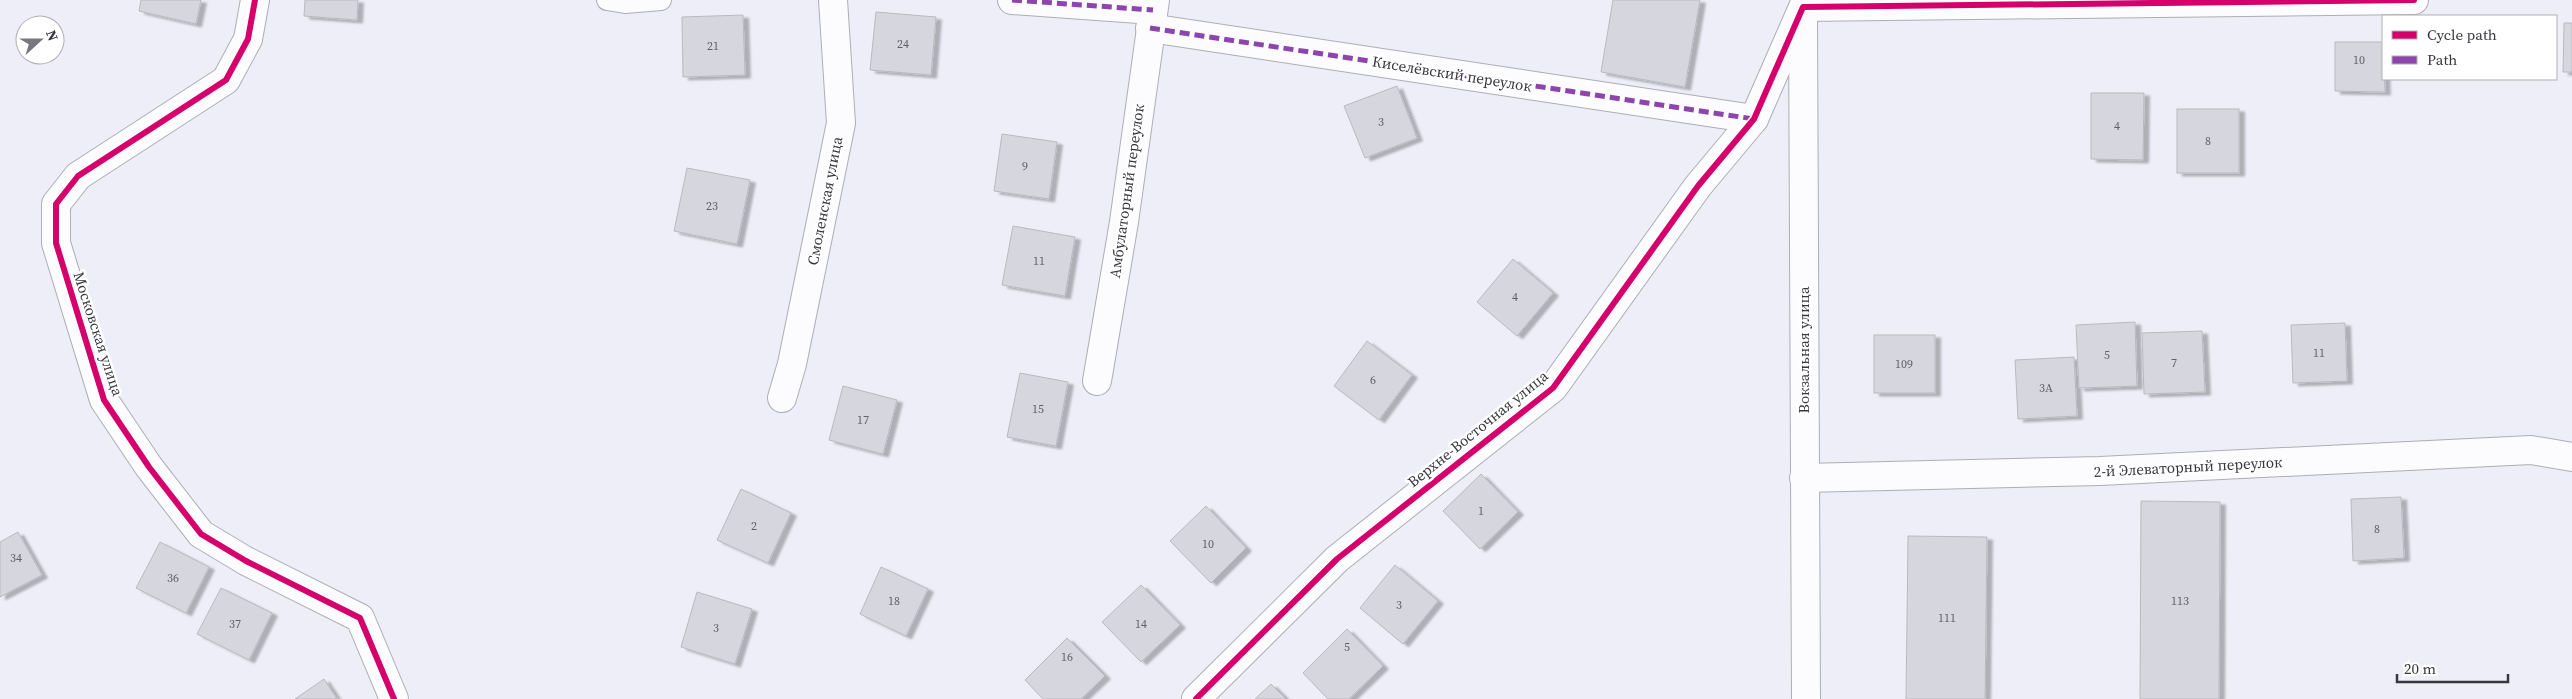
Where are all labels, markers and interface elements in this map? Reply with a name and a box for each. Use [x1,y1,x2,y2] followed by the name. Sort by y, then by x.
[15,15,65,65] north arrow
[2382,15,2557,80] legend
[2427,24,2497,45] text: Cycle path
[41,27,63,44] text: N
[897,36,909,52] house number: 24
[707,38,719,54] house number: 21
[2427,49,2457,70] text: Path
[1371,51,1534,97] street label: Киселёвский переулок
[2353,52,2365,68] house number: 10
[1104,102,1149,279] street label: Амбулаторный переулок
[1378,114,1384,130] house number: 3
[2114,118,2120,134] house number: 4
[2205,133,2211,149] house number: 8
[802,134,847,267] street label: Смоленская улица
[1022,158,1028,174] house number: 9
[706,198,718,214] house number: 23
[1033,253,1045,269] house number: 11
[68,269,129,399] street label: Московская улица
[1793,286,1814,414] street label: Вокзальная улица
[1512,289,1518,305] house number: 4
[2313,345,2325,361] house number: 11
[2104,347,2110,363] house number: 5
[2171,355,2177,371] house number: 7
[1895,356,1913,372] house number: 109
[1403,365,1553,492] street label: Верхне-Восточная улица
[1370,372,1376,388] house number: 6
[2039,380,2053,396] house number: 3А
[1032,401,1044,417] house number: 15
[857,412,869,428] house number: 17
[2093,451,2284,482] street label: 2-й Элеваторный переулок
[1478,503,1484,519] house number: 1
[751,518,757,534] house number: 2
[2374,521,2380,537] house number: 8
[1202,536,1214,552] house number: 10
[10,550,22,566] house number: 34
[167,570,179,586] house number: 36
[888,593,900,609] house number: 18
[2171,593,2189,609] house number: 113
[1396,597,1402,613] house number: 3
[1938,610,1956,626] house number: 111
[229,616,241,632] house number: 37
[1135,616,1147,632] house number: 14
[713,620,719,636] house number: 3
[1344,639,1350,655] house number: 5
[1061,649,1073,665] house number: 16
[2397,652,2508,684] scale bar
[2404,658,2436,679] text: 20 m

